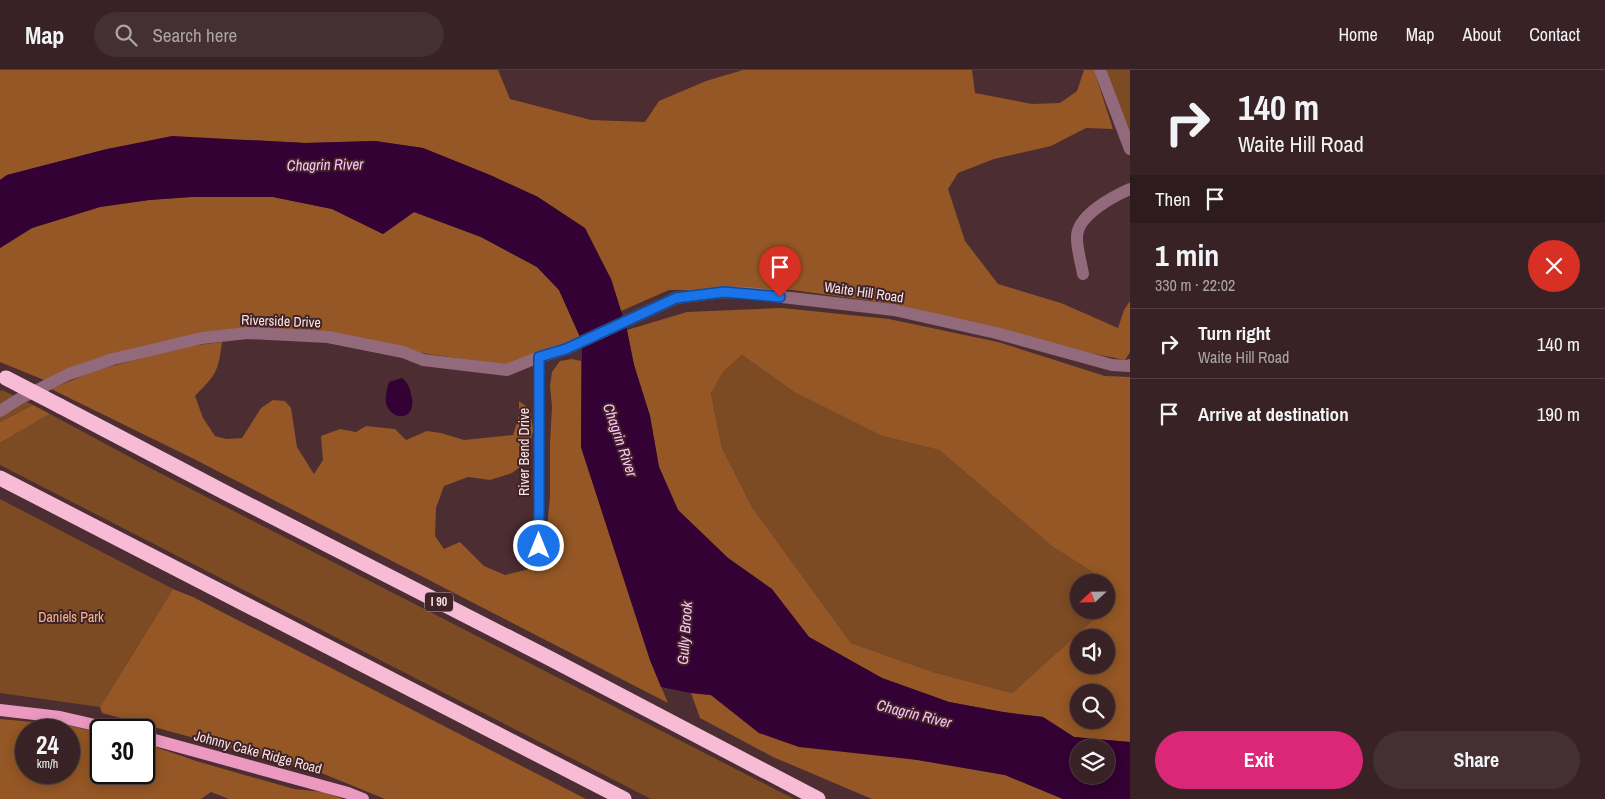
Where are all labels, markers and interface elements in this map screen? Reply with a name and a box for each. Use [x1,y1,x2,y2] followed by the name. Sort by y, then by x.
[94,12,444,57] search box
[25,19,64,51] text: Map
[112,21,140,49] icon: search
[152,22,237,48] text: Search here
[1338,22,1378,47] text: Home
[1406,22,1435,47] text: Map
[1463,22,1501,47] text: About
[1529,22,1580,47] text: Contact
[1238,84,1319,131] text: 140 m
[1155,90,1220,155] icon: right
[1238,129,1364,159] text: Waite Hill Road
[287,153,364,176] water label: Chagrin River
[1201,185,1229,213] icon: arrive
[1155,186,1191,212] text: Then
[1155,235,1219,275] text: 1 min
[1528,240,1580,292] button: close
[759,246,801,297] pin
[766,253,794,281] icon: arrive
[1155,274,1235,296] text: 330 m · 22:02
[823,278,905,306] street label: Waite Hill Road
[241,311,321,331] street label: Riverside Drive
[1198,320,1270,346] text: Turn right
[1155,330,1183,358] icon: right
[1537,331,1580,357] text: 140 m
[1198,346,1289,368] text: Waite Hill Road
[598,400,643,480] water label: Chagrin River
[1155,400,1183,428] icon: arrive
[1198,401,1349,427] text: Arrive at destination
[1537,401,1580,427] text: 190 m
[515,408,533,496] street label: River Bend Drive
[512,519,564,571] position arrow
[1070,574,1115,619] north arrow
[1070,574,1115,784] map controls
[425,592,453,612] road number: I 90
[672,600,697,665] water label: Gully Brook
[38,608,104,626] park label: Daniels Park
[1070,629,1115,674] button: sound
[1070,684,1115,729] button: search
[874,694,955,733] water label: Chagrin River
[90,719,155,784] speed limit sign: 30
[192,726,324,778] street label: Johnny Cake Ridge Road
[36,728,59,762] text: 24
[1155,731,1363,789] button: Exit
[1373,731,1580,789] button: Share
[1070,739,1115,784] button: layers
[37,756,58,772] text: km/h

